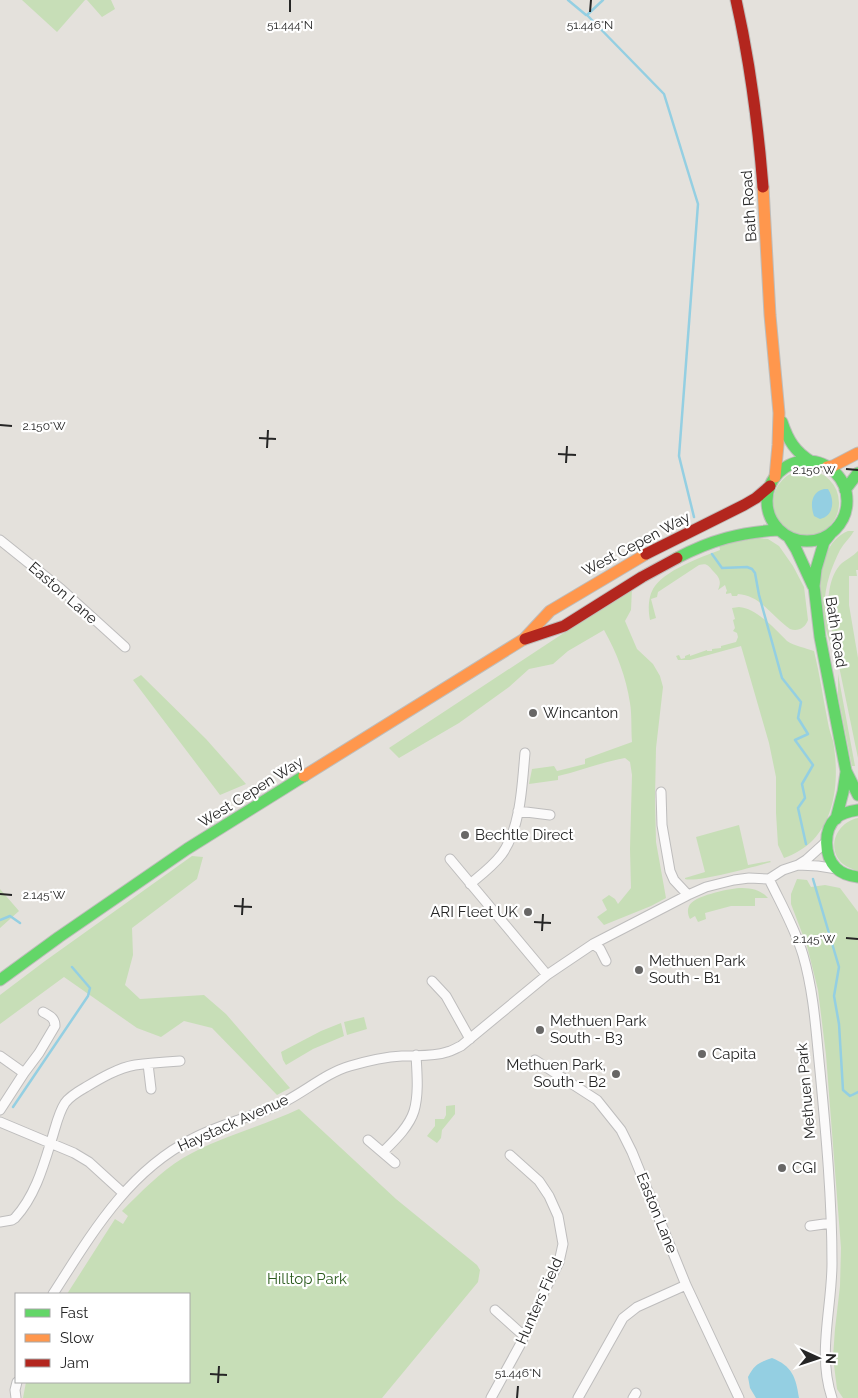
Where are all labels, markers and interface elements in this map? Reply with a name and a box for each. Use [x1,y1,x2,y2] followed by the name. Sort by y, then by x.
[267,18,313,32] text: 51.444°N
[567,18,613,32] text: 51.446°N
[738,170,760,242] street label: Bath Road
[22,419,66,433] text: 2.150°W
[792,463,836,477] text: 2.150°W
[579,508,693,580] street label: West Cepen Way
[25,558,101,628] street label: Easton Lane
[822,595,850,669] street label: Bath Road
[543,704,618,722] place label: Wincanton
[527,707,539,719] marker: Wincanton
[195,753,307,831] street label: West Cepen Way
[475,826,574,844] place label: Bechtle Direct
[459,829,471,841] marker: Bechtle Direct
[23,888,66,902] text: 2.145°W
[430,903,518,921] place label: ARI Fleet UK
[522,906,534,918] marker: ARI Fleet UK
[793,932,836,946] text: 2.145°W
[649,952,746,987] place label: Methuen Park South - B1
[633,964,645,976] marker: Methuen Park South - B1
[550,1012,647,1047] place label: Methuen Park South - B3
[534,1024,546,1036] marker: Methuen Park South - B3
[793,1042,819,1140] street label: Methuen Park
[712,1045,756,1063] place label: Capita
[696,1048,708,1060] marker: Capita
[506,1056,606,1091] place label: Methuen Park, South - B2
[610,1068,622,1080] marker: Methuen Park, South - B2
[175,1090,291,1156] street label: Haystack Avenue
[792,1159,817,1177] place label: CGI
[776,1162,788,1174] marker: CGI
[633,1170,681,1256] street label: Easton Lane
[512,1255,566,1347] street label: Hunters Field
[267,1270,347,1288] park label: Hilltop Park
[15,1293,190,1383] legend
[60,1304,88,1322] text: Fast
[60,1329,94,1347] text: Slow
[793,1333,843,1383] north arrow
[823,1353,839,1364] text: N
[60,1354,89,1372] text: Jam
[495,1366,541,1380] text: 51.446°N

